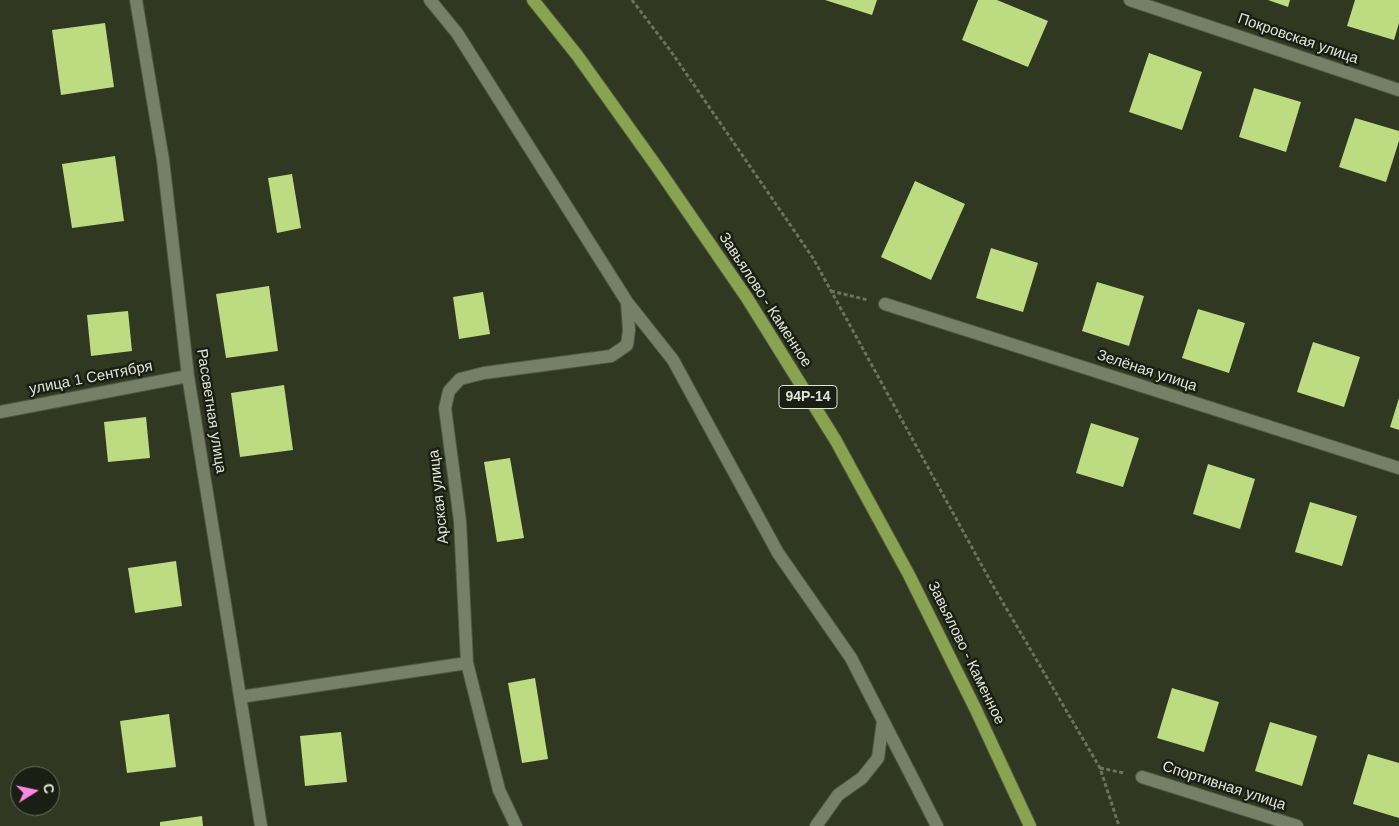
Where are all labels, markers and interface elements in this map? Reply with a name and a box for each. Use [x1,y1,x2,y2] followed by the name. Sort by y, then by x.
[1235,10,1361,68] street label: Покровская улица
[715,229,815,371] street label: Завьялово - Каменное
[1095,346,1199,396] street label: Зелёная улица
[192,348,230,474] street label: Рассветная улица
[28,357,154,399] street label: улица 1 Сентября
[779,386,837,408] road number: 94Р-14
[425,449,453,545] street label: Арская улица
[923,578,1009,728] street label: Завьялово - Каменное
[1160,758,1288,814] street label: Спортивная улица
[10,766,60,816] north arrow
[40,782,58,795] text: С

